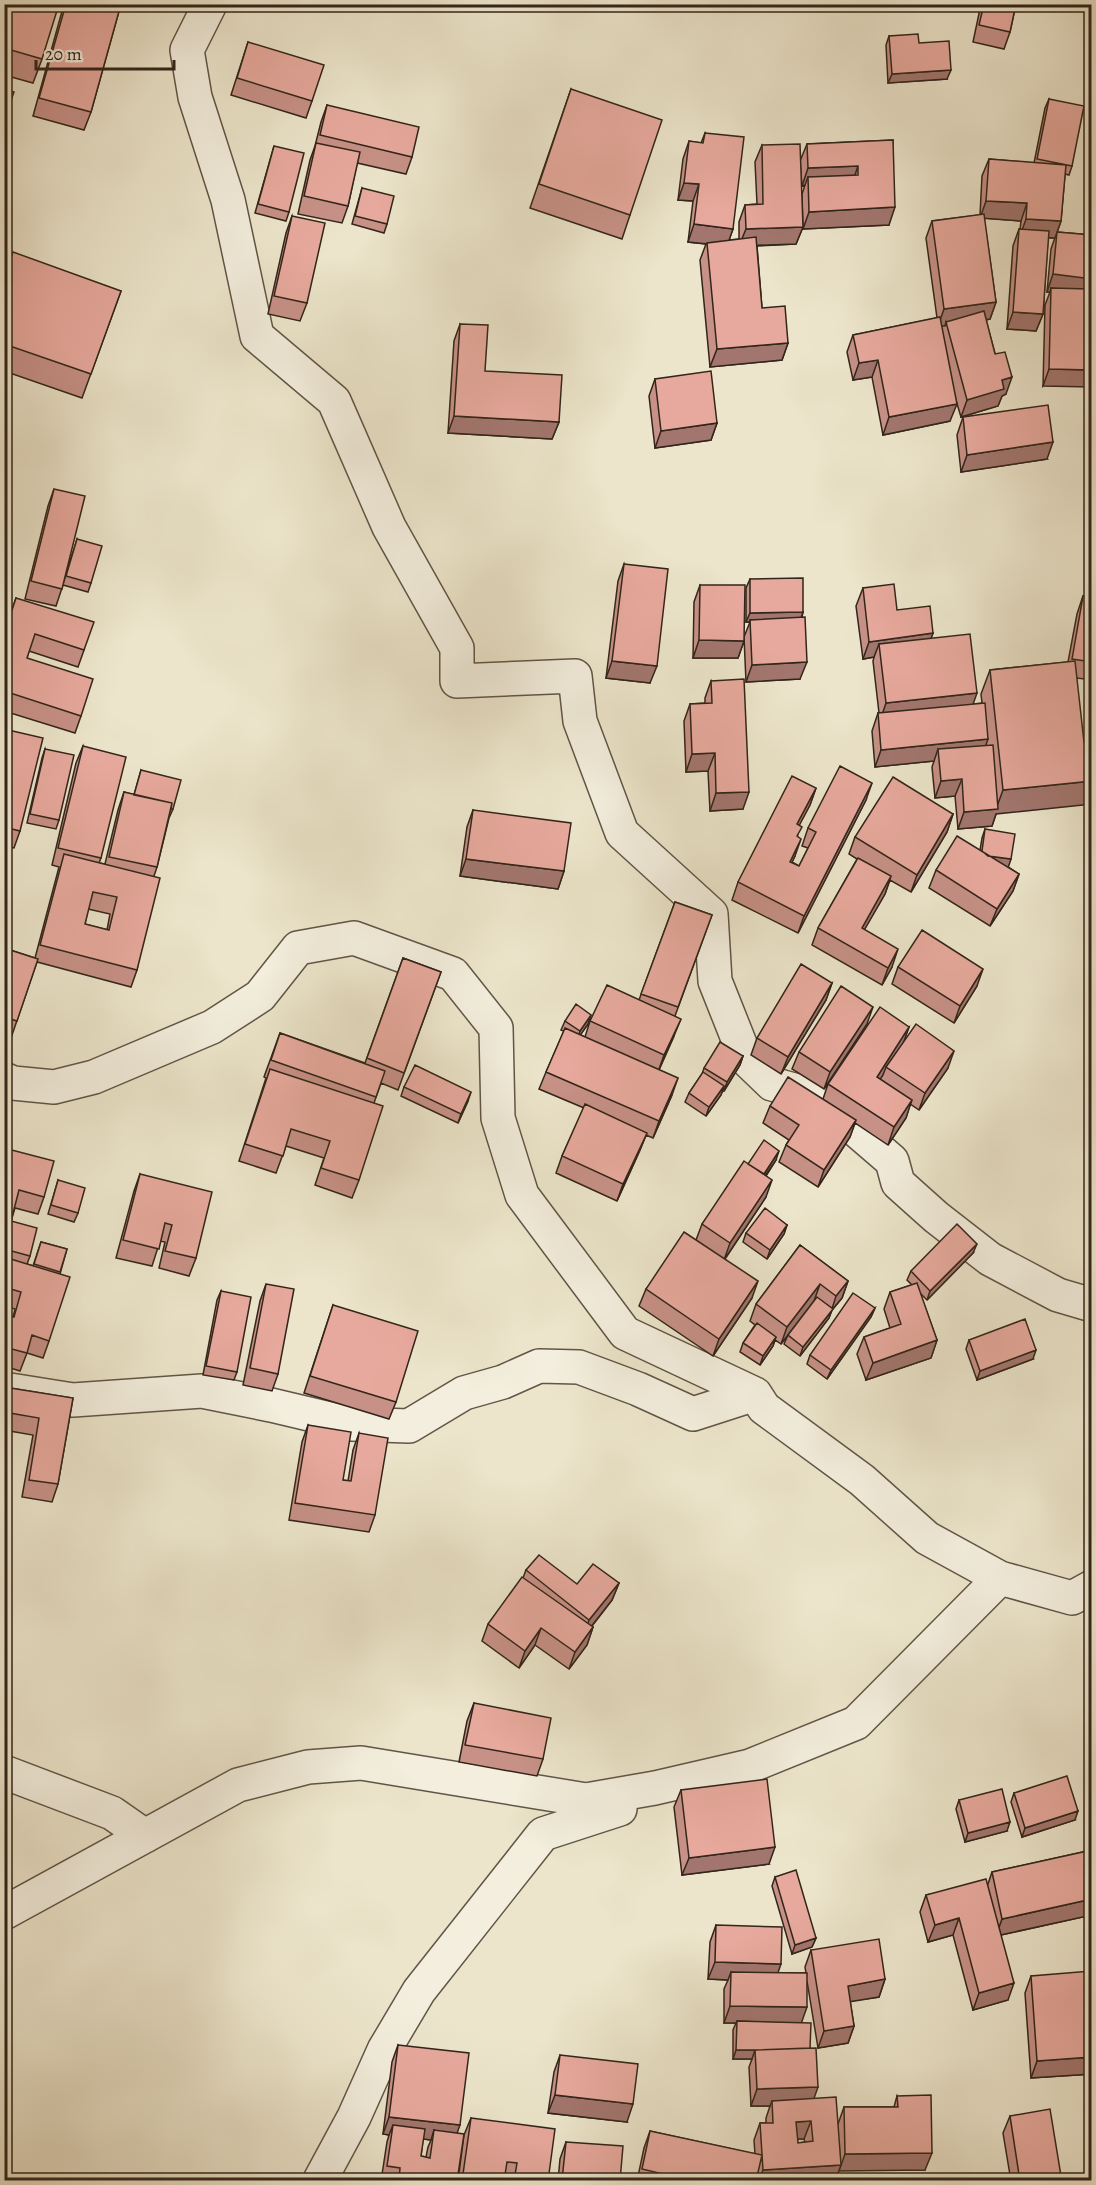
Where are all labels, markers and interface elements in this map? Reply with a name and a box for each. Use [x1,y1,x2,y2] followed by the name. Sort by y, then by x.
[36,33,174,71] scale bar
[45,42,82,66] text: 20 m

